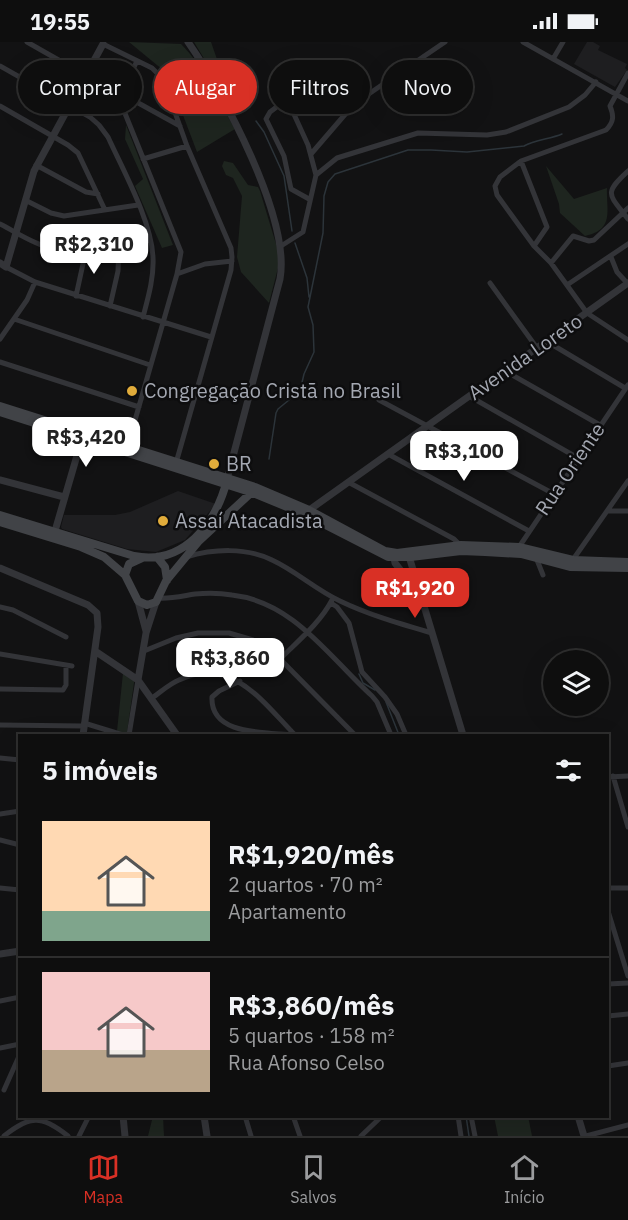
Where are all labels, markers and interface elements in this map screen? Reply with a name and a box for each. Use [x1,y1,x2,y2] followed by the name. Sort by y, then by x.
[30,7,90,36] text: 19:55
[18,60,142,114] chip: Comprar
[154,60,257,114] chip: Alugar
[269,60,370,114] chip: Filtros
[382,60,473,114] chip: Novo
[39,224,149,275] pin: R$2,310
[54,230,134,257] text: R$2,310
[462,307,587,406] street label: Avenida Loreto
[144,377,401,404] place label: Congregação Cristã no Brasil
[125,384,139,398] marker: Congregação Cristã no Brasil
[31,417,141,468] pin: R$3,420
[529,417,611,520] street label: Rua Oriente
[46,423,126,450] text: R$3,420
[409,431,519,482] pin: R$3,100
[424,437,504,464] text: R$3,100
[226,450,252,477] place label: BR
[207,457,221,471] marker: BR
[175,507,323,534] place label: Assaí Atacadista
[156,514,170,528] marker: Assaí Atacadista
[360,568,470,619] pin: R$1,920
[375,574,455,601] text: R$1,920
[175,638,285,689] pin: R$3,860
[190,644,270,671] text: R$3,860
[543,650,609,716] map controls
[543,650,609,716] button: layers
[42,753,158,787] text: 5 imóveis
[552,754,585,787] icon: filters
[228,837,394,871] text: R$1,920/mês
[90,845,162,917] icon: home
[228,871,383,898] text: 2 quartos · 70 m²
[228,898,346,925] text: Apartamento
[228,988,394,1022] text: R$3,860/mês
[90,996,162,1068] icon: home
[228,1022,395,1049] text: 5 quartos · 158 m²
[228,1049,385,1076] text: Rua Afonso Celso
[84,1151,123,1207] tab: Mapa
[290,1151,337,1207] tab: Salvos
[504,1151,544,1207] tab: Início

